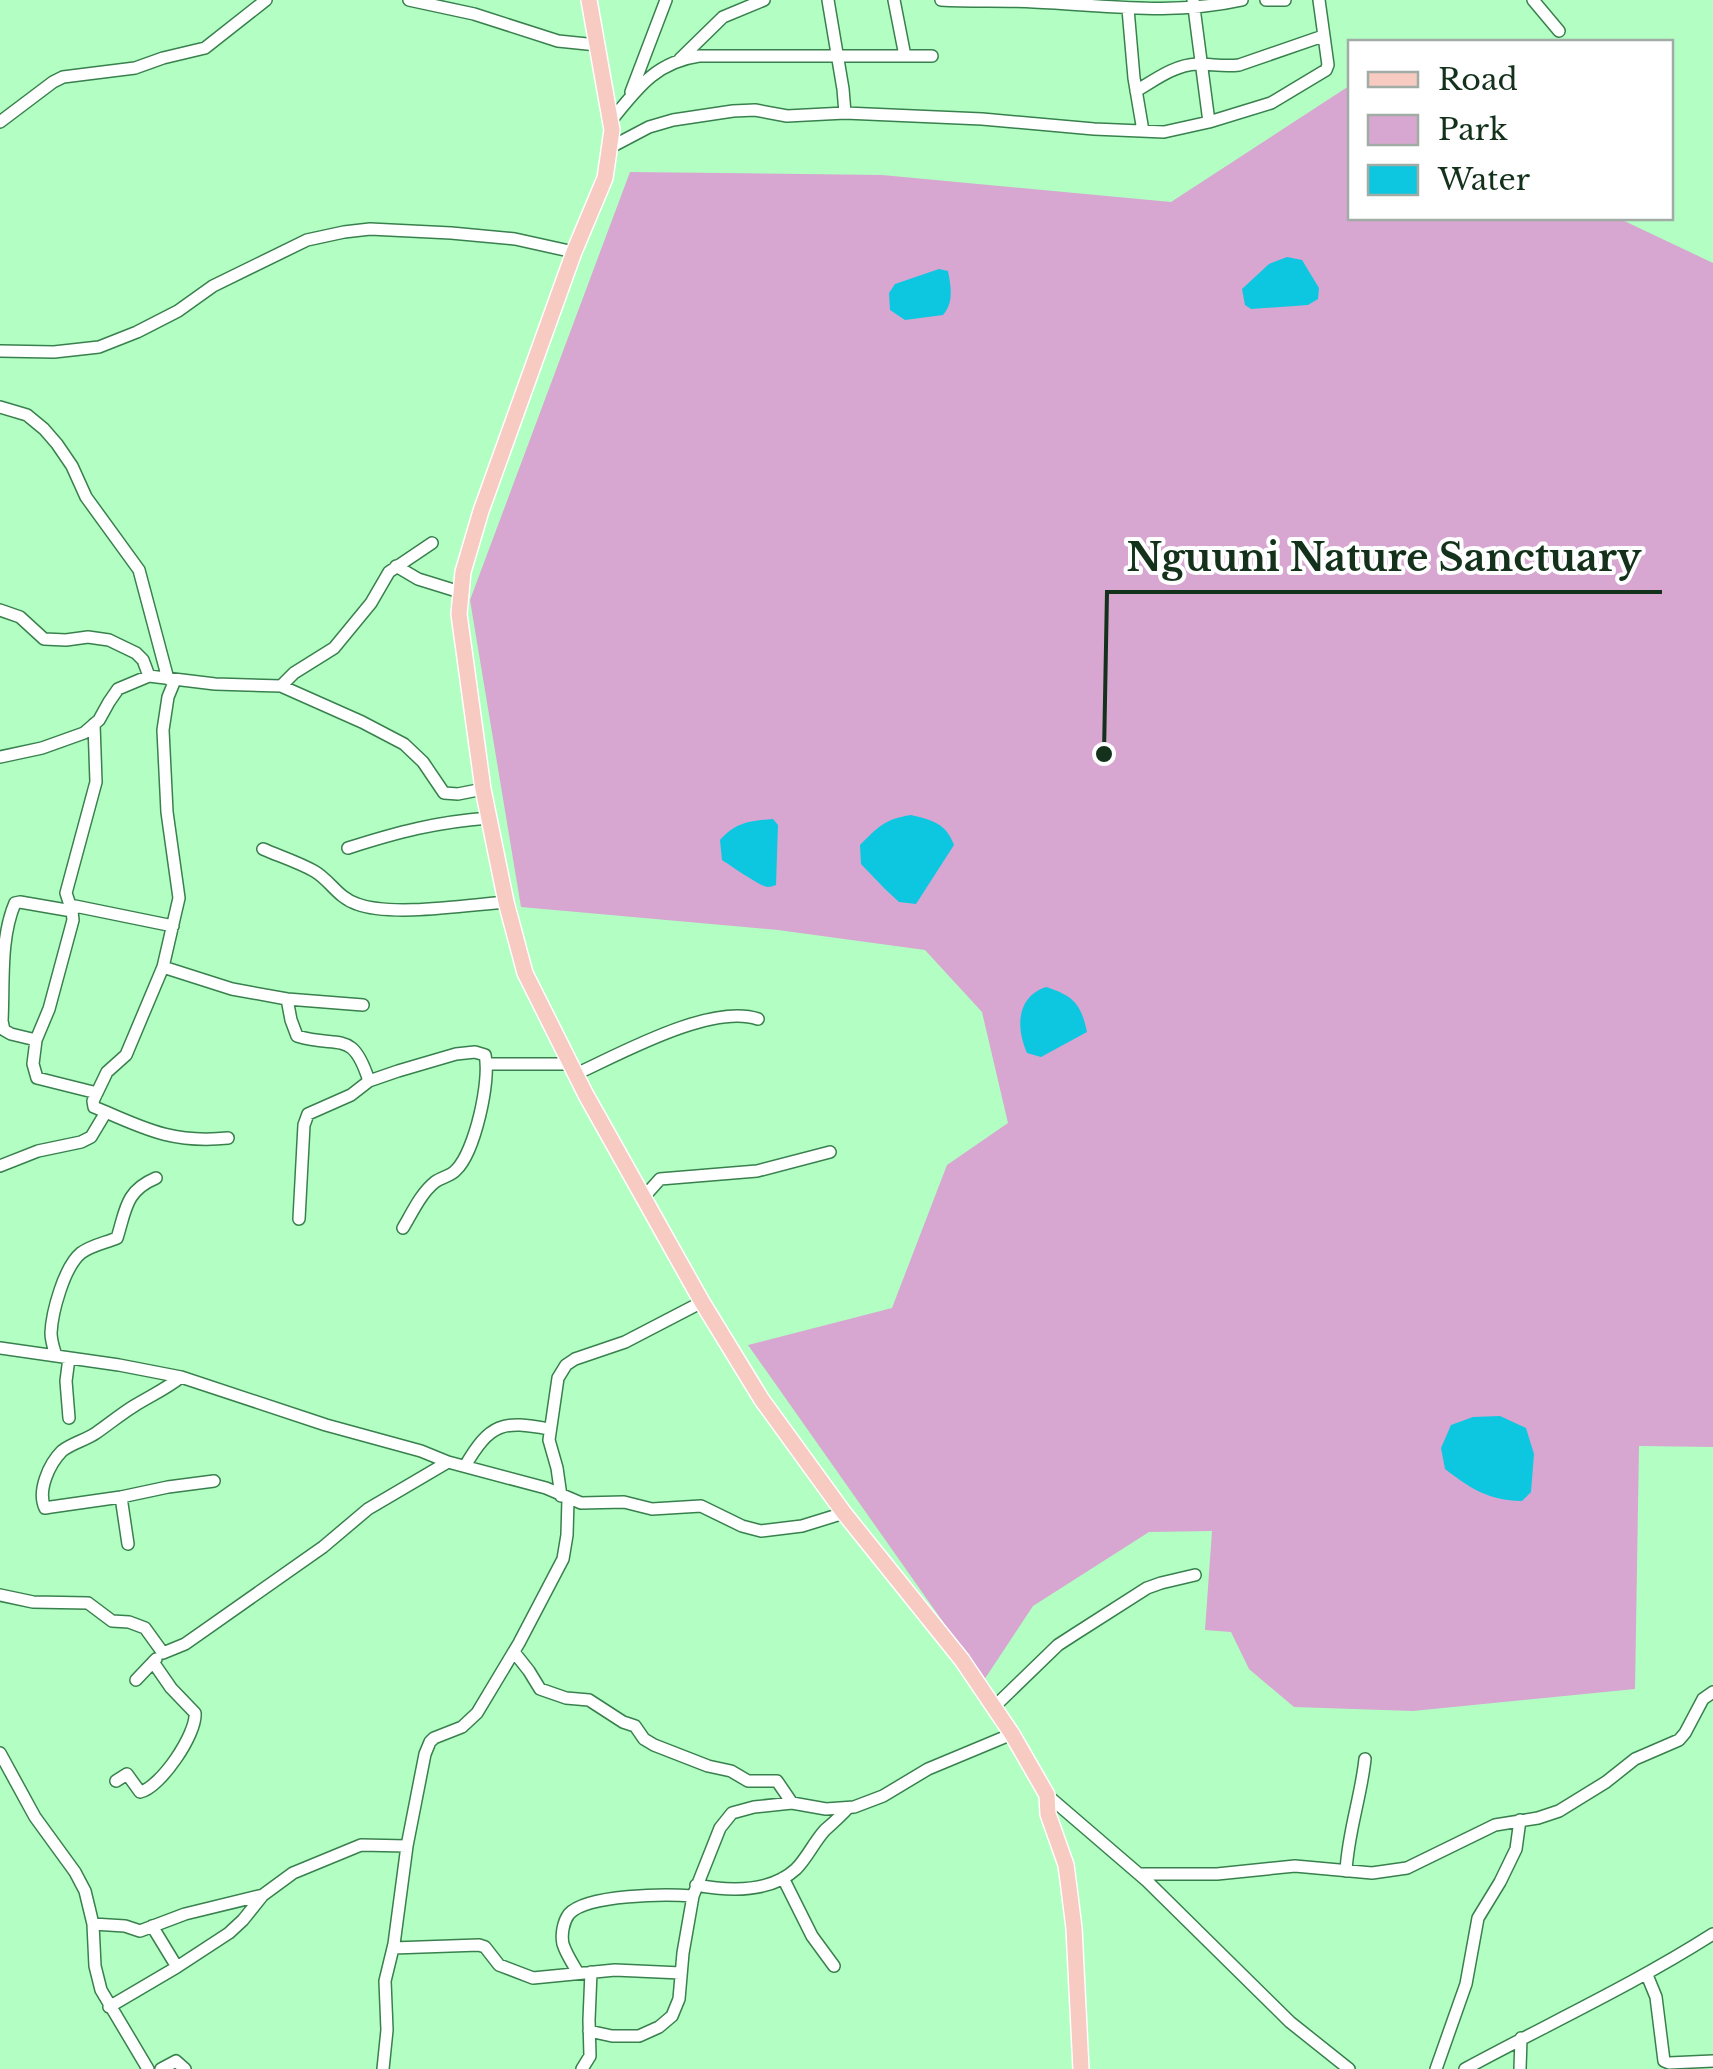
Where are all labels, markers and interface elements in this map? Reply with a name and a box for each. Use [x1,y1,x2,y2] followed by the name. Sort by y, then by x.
[1348,40,1673,220] legend
[1438,61,1518,98] text: Road
[1438,111,1508,148] text: Park
[1437,161,1531,198] text: Water
[1107,524,1662,592] callout: Nguuni Nature Sanctuary
[1127,534,1642,581] text: Nguuni Nature Sanctuary

